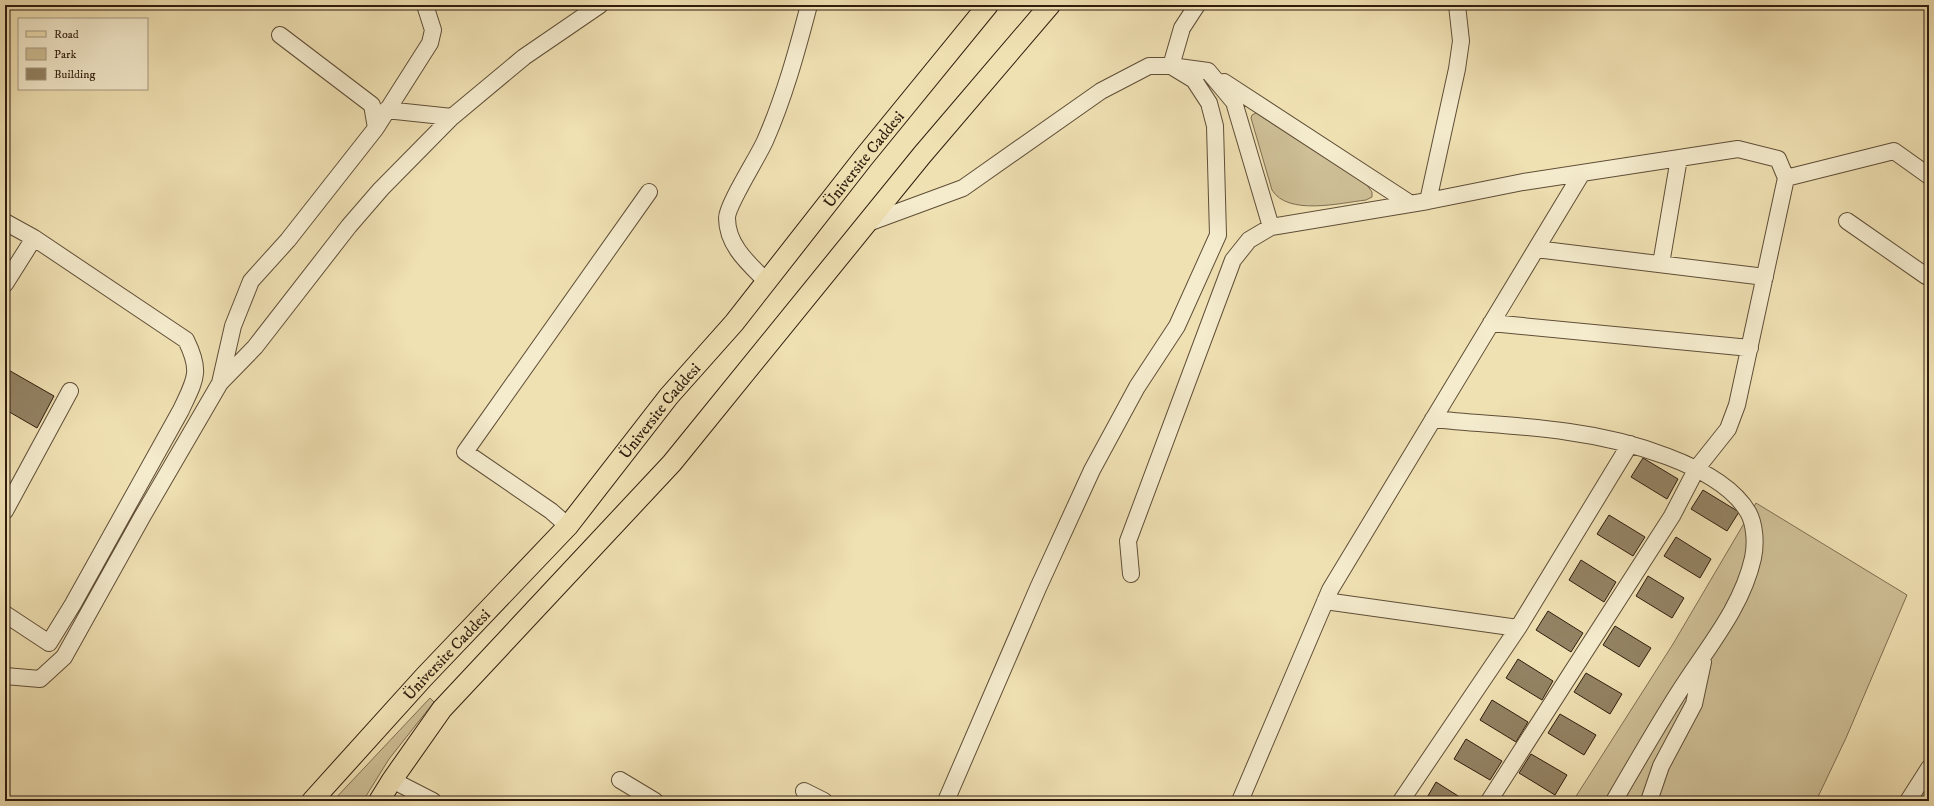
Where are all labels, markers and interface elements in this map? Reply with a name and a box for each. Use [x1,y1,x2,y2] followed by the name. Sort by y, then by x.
[18,18,148,90] legend
[54,27,79,42] text: Road
[54,47,76,62] text: Park
[54,67,95,82] text: Building
[819,107,909,212] street label: Üniversite Caddesi
[615,359,705,463] street label: Üniversite Caddesi
[399,605,495,705] street label: Üniversite Caddesi

